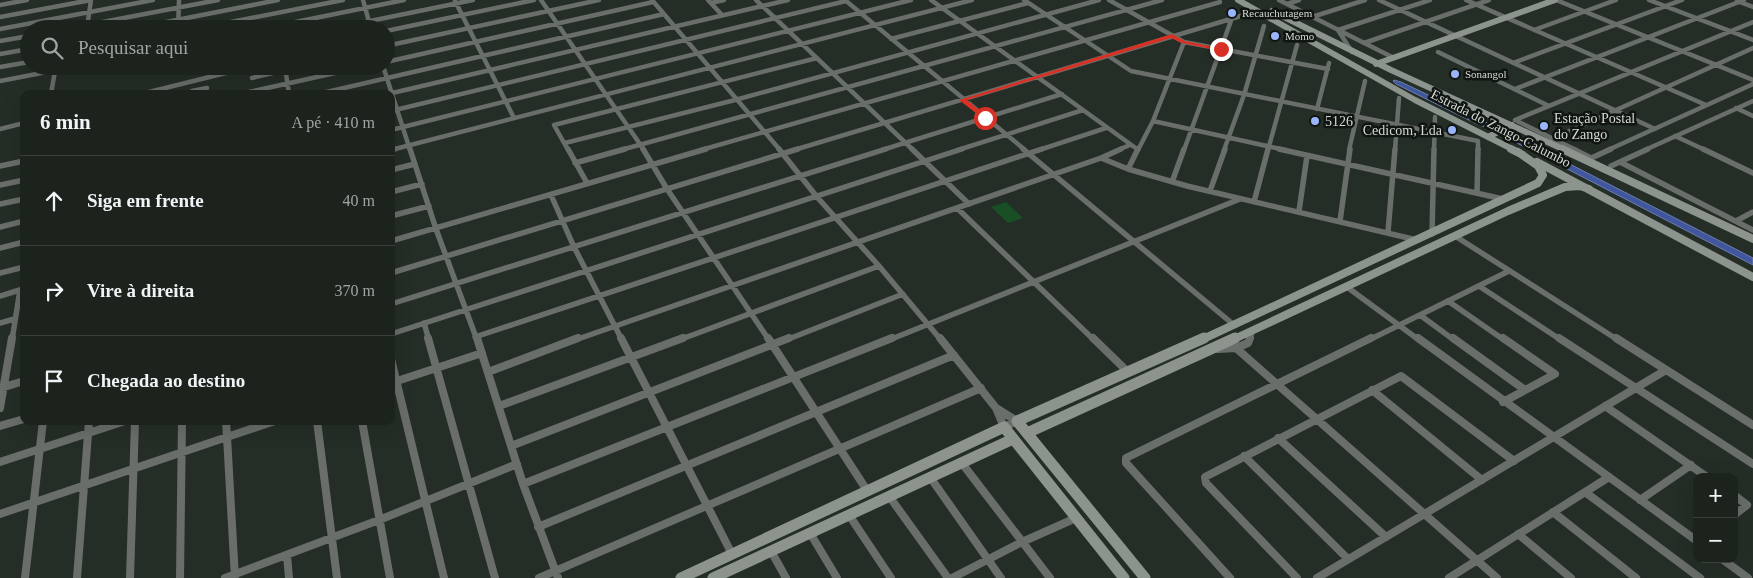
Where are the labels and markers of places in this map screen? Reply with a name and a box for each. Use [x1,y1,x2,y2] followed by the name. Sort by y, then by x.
[1226,7,1238,19] marker: Recauchutagem
[1242,7,1313,19] place label: Recauchutagem
[1269,30,1281,42] marker: Momo
[1285,30,1315,42] place label: Momo
[1449,68,1461,80] marker: Sonangol
[1465,68,1507,80] place label: Sonangol
[1554,111,1635,142] place label: Estação Postal do Zango
[1325,114,1353,129] place label: 5126
[1309,115,1321,127] marker: 5126
[1538,120,1550,132] marker: Estação Postal do Zango
[1363,123,1443,138] place label: Cedicom, Lda
[1446,124,1458,136] marker: Cedicom, Lda

